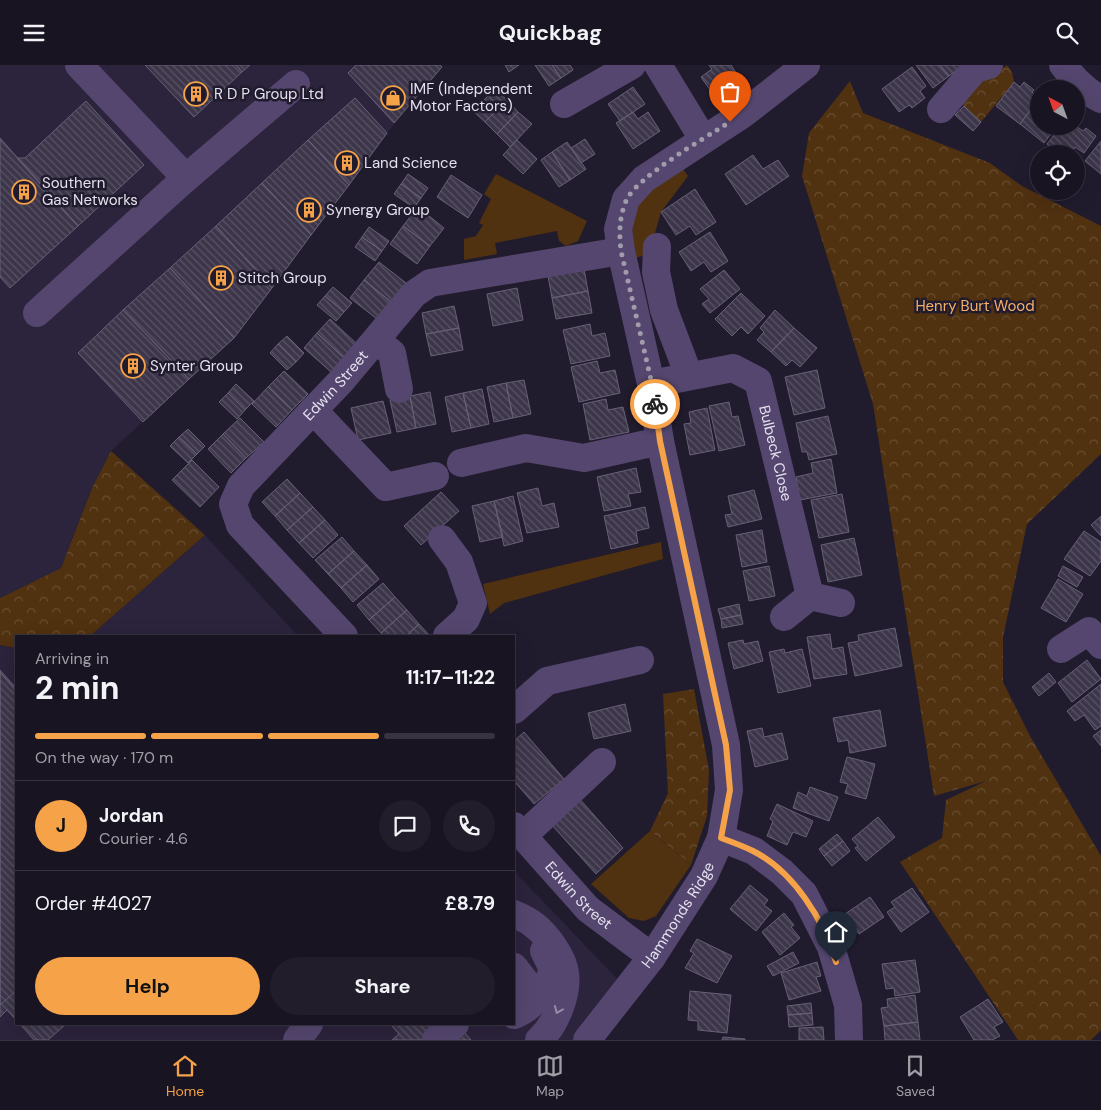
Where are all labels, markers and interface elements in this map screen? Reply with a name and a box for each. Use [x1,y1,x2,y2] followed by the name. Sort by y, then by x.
[499,18,602,47] text: Quickbag
[20,19,48,47] icon: menu
[1053,19,1081,47] icon: search
[709,71,751,122] pin
[716,78,744,106] icon: bag
[410,79,533,116] place label: IMF (Independent Motor Factors)
[1030,80,1085,135] north arrow
[1030,80,1085,200] map controls
[183,81,209,107] building icon: R D P Group Ltd
[214,84,324,104] place label: R D P Group Ltd
[380,85,406,111] shop icon: IMF (Independent Motor Factors)
[1030,145,1085,200] button: locate
[334,150,360,176] building icon: Land Science
[364,153,457,173] place label: Land Science
[42,173,138,210] place label: Southern Gas Networks
[11,179,37,205] building icon: Southern Gas Networks
[296,197,322,223] building icon: Synergy Group
[326,200,430,220] place label: Synergy Group
[208,265,234,291] building icon: Stitch Group
[238,268,327,288] place label: Stitch Group
[915,296,1035,316] park label: Henry Burt Wood
[299,346,373,425] street label: Edwin Street
[120,353,146,379] building icon: Synter Group
[150,356,243,376] place label: Synter Group
[630,379,680,429] courier
[641,390,669,418] icon: bike
[754,403,797,503] street label: Bulbeck Close
[35,648,109,669] text: Arriving in
[406,665,495,690] text: 11:17–11:22
[35,667,120,709] text: 2 min
[35,747,173,768] text: On the way · 170 m
[379,800,431,852] button: chat
[443,800,495,852] button: phone
[99,803,164,828] text: Jordan
[56,813,66,838] text: J
[99,828,188,849] text: Courier · 4.6
[540,857,616,934] street label: Edwin Street
[637,859,719,972] street label: Hammonds Ridge
[35,891,152,916] text: Order #4027
[445,891,495,916] text: £8.79
[815,911,857,962] pin
[822,918,850,946] icon: home
[35,957,260,1015] button: Help
[270,957,495,1015] button: Share
[554,1005,565,1014] one-way arrow
[166,1052,204,1100] tab: Home
[536,1052,564,1100] tab: Map
[896,1052,935,1100] tab: Saved

